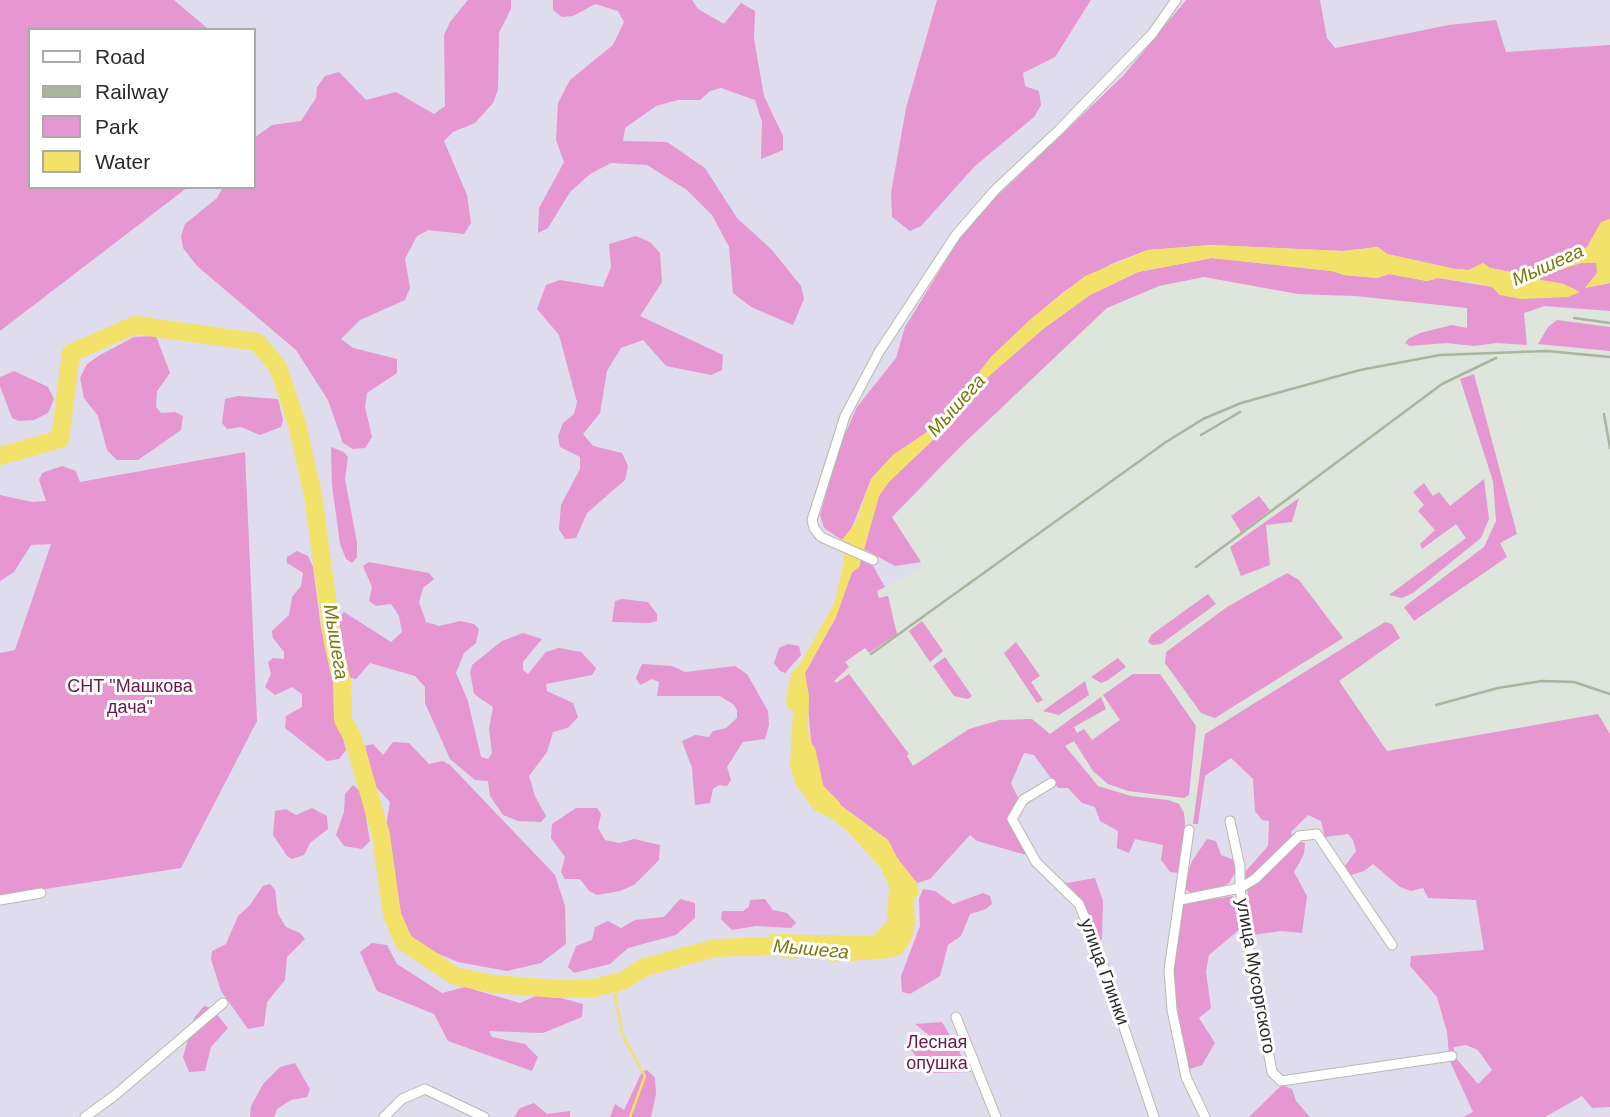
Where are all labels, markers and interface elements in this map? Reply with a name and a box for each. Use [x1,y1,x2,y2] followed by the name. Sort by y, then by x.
[28,28,256,189] legend
[95,45,145,68] text: Road
[95,80,169,103] text: Railway
[95,115,138,138] text: Park
[95,150,150,173] text: Water
[1509,240,1587,292] water label: Мышега
[923,370,991,442] water label: Мышега
[318,603,352,681] water label: Мышега
[67,676,193,718] park label: СНТ "Машкова дача"
[1231,897,1279,1055] street label: улица Мусоргского
[1075,916,1133,1028] street label: улица Глинки
[772,935,850,965] water label: Мышега
[906,1032,968,1074] park label: Лесная опушка

